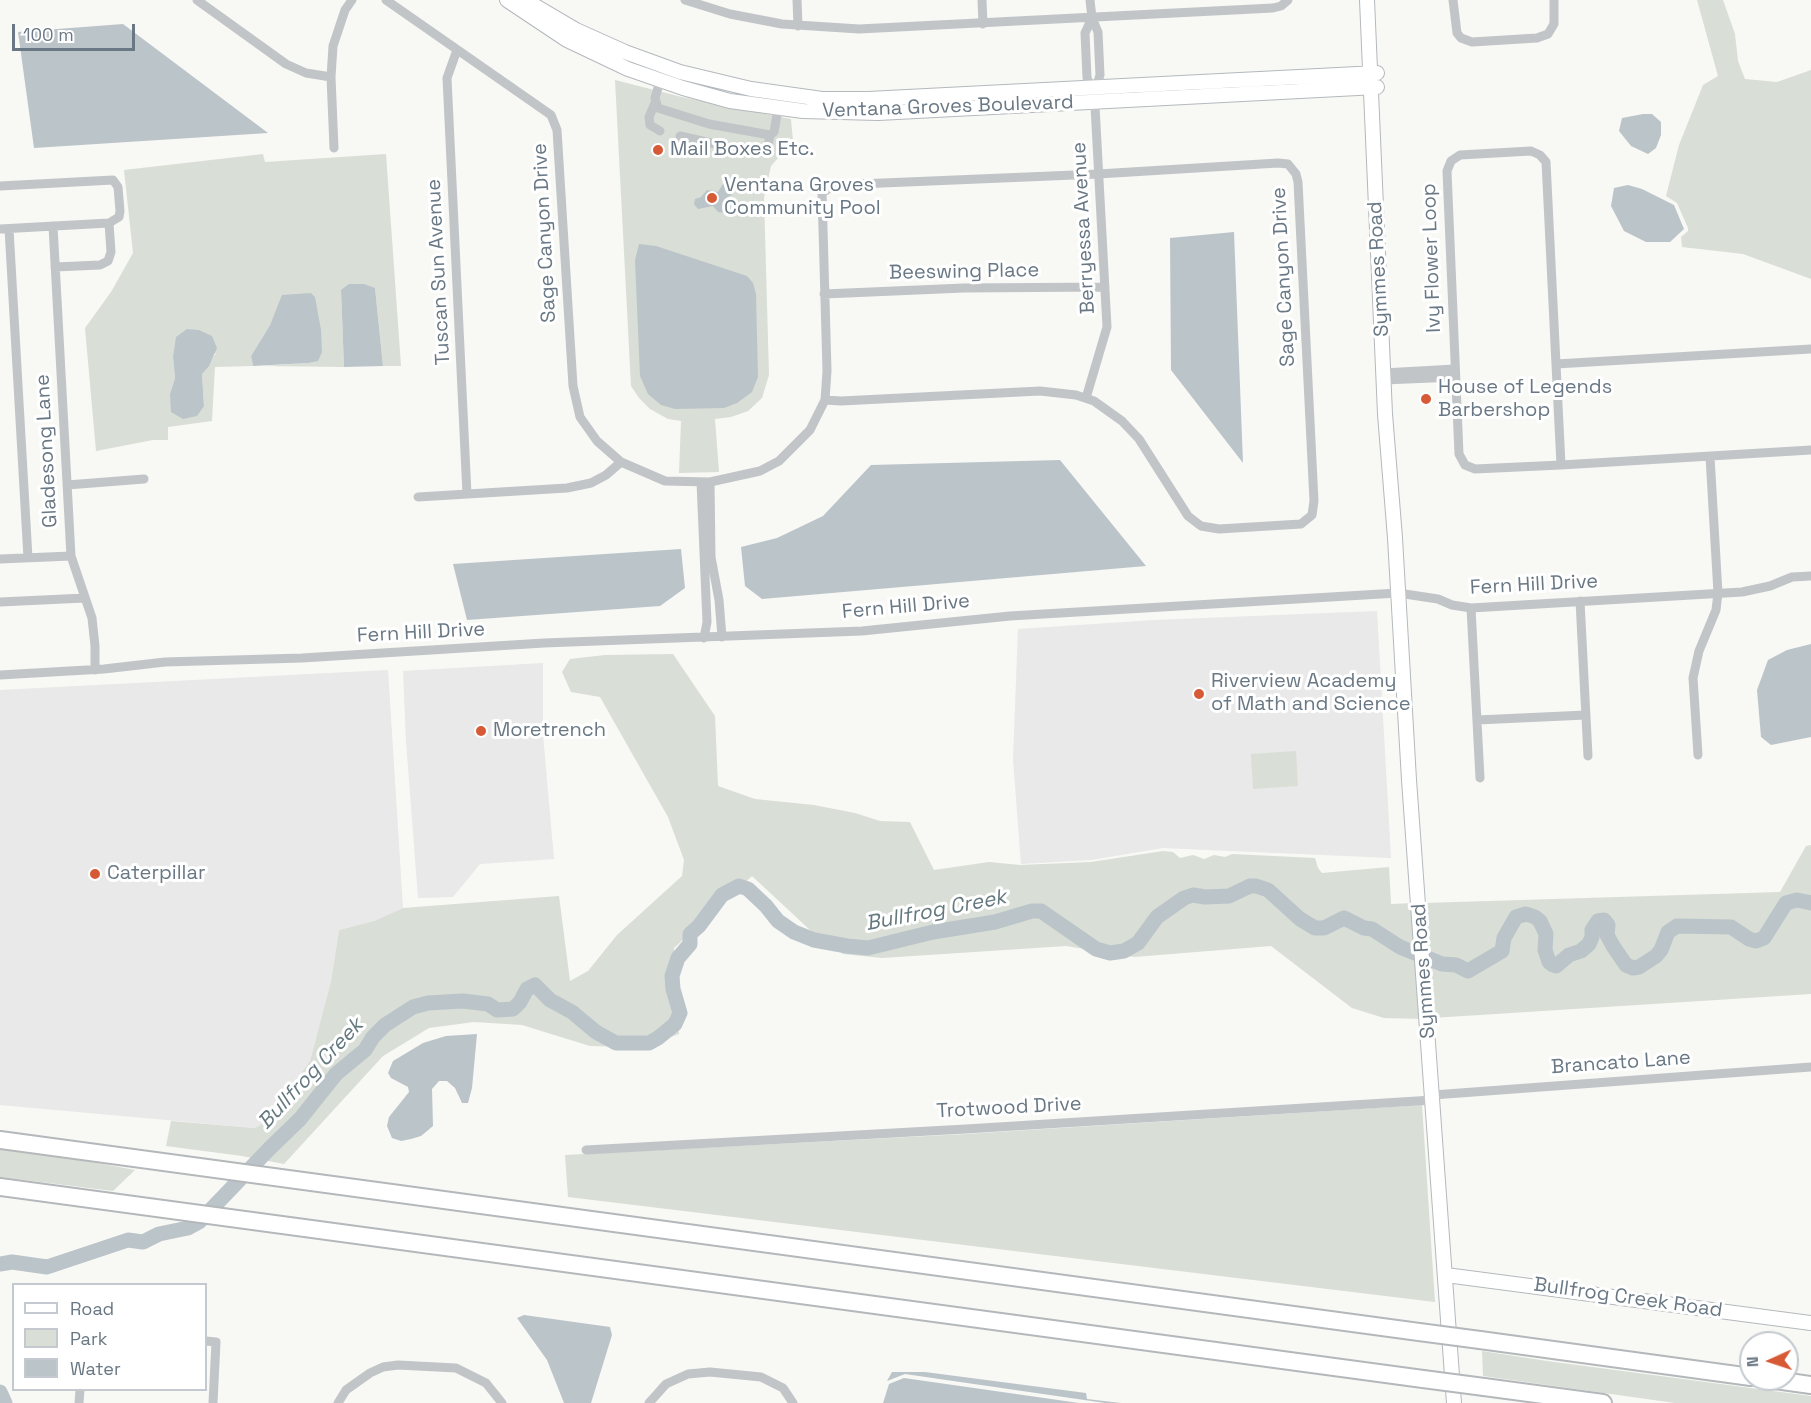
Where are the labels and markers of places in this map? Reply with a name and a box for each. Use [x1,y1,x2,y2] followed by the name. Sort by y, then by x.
[670,138,814,162] place label: Mail Boxes Etc.
[651,143,665,157] marker: Mail Boxes Etc.
[724,174,881,221] place label: Ventana Groves Community Pool
[705,191,719,205] marker: Ventana Groves Community Pool
[1438,376,1612,423] place label: House of Legends Barbershop
[1419,392,1433,406] marker: House of Legends Barbershop
[1211,670,1411,717] place label: Riverview Academy of Math and Science
[1192,687,1206,701] marker: Riverview Academy of Math and Science
[493,719,606,743] place label: Moretrench
[474,724,488,738] marker: Moretrench
[107,862,206,886] place label: Caterpillar
[88,867,102,881] marker: Caterpillar

